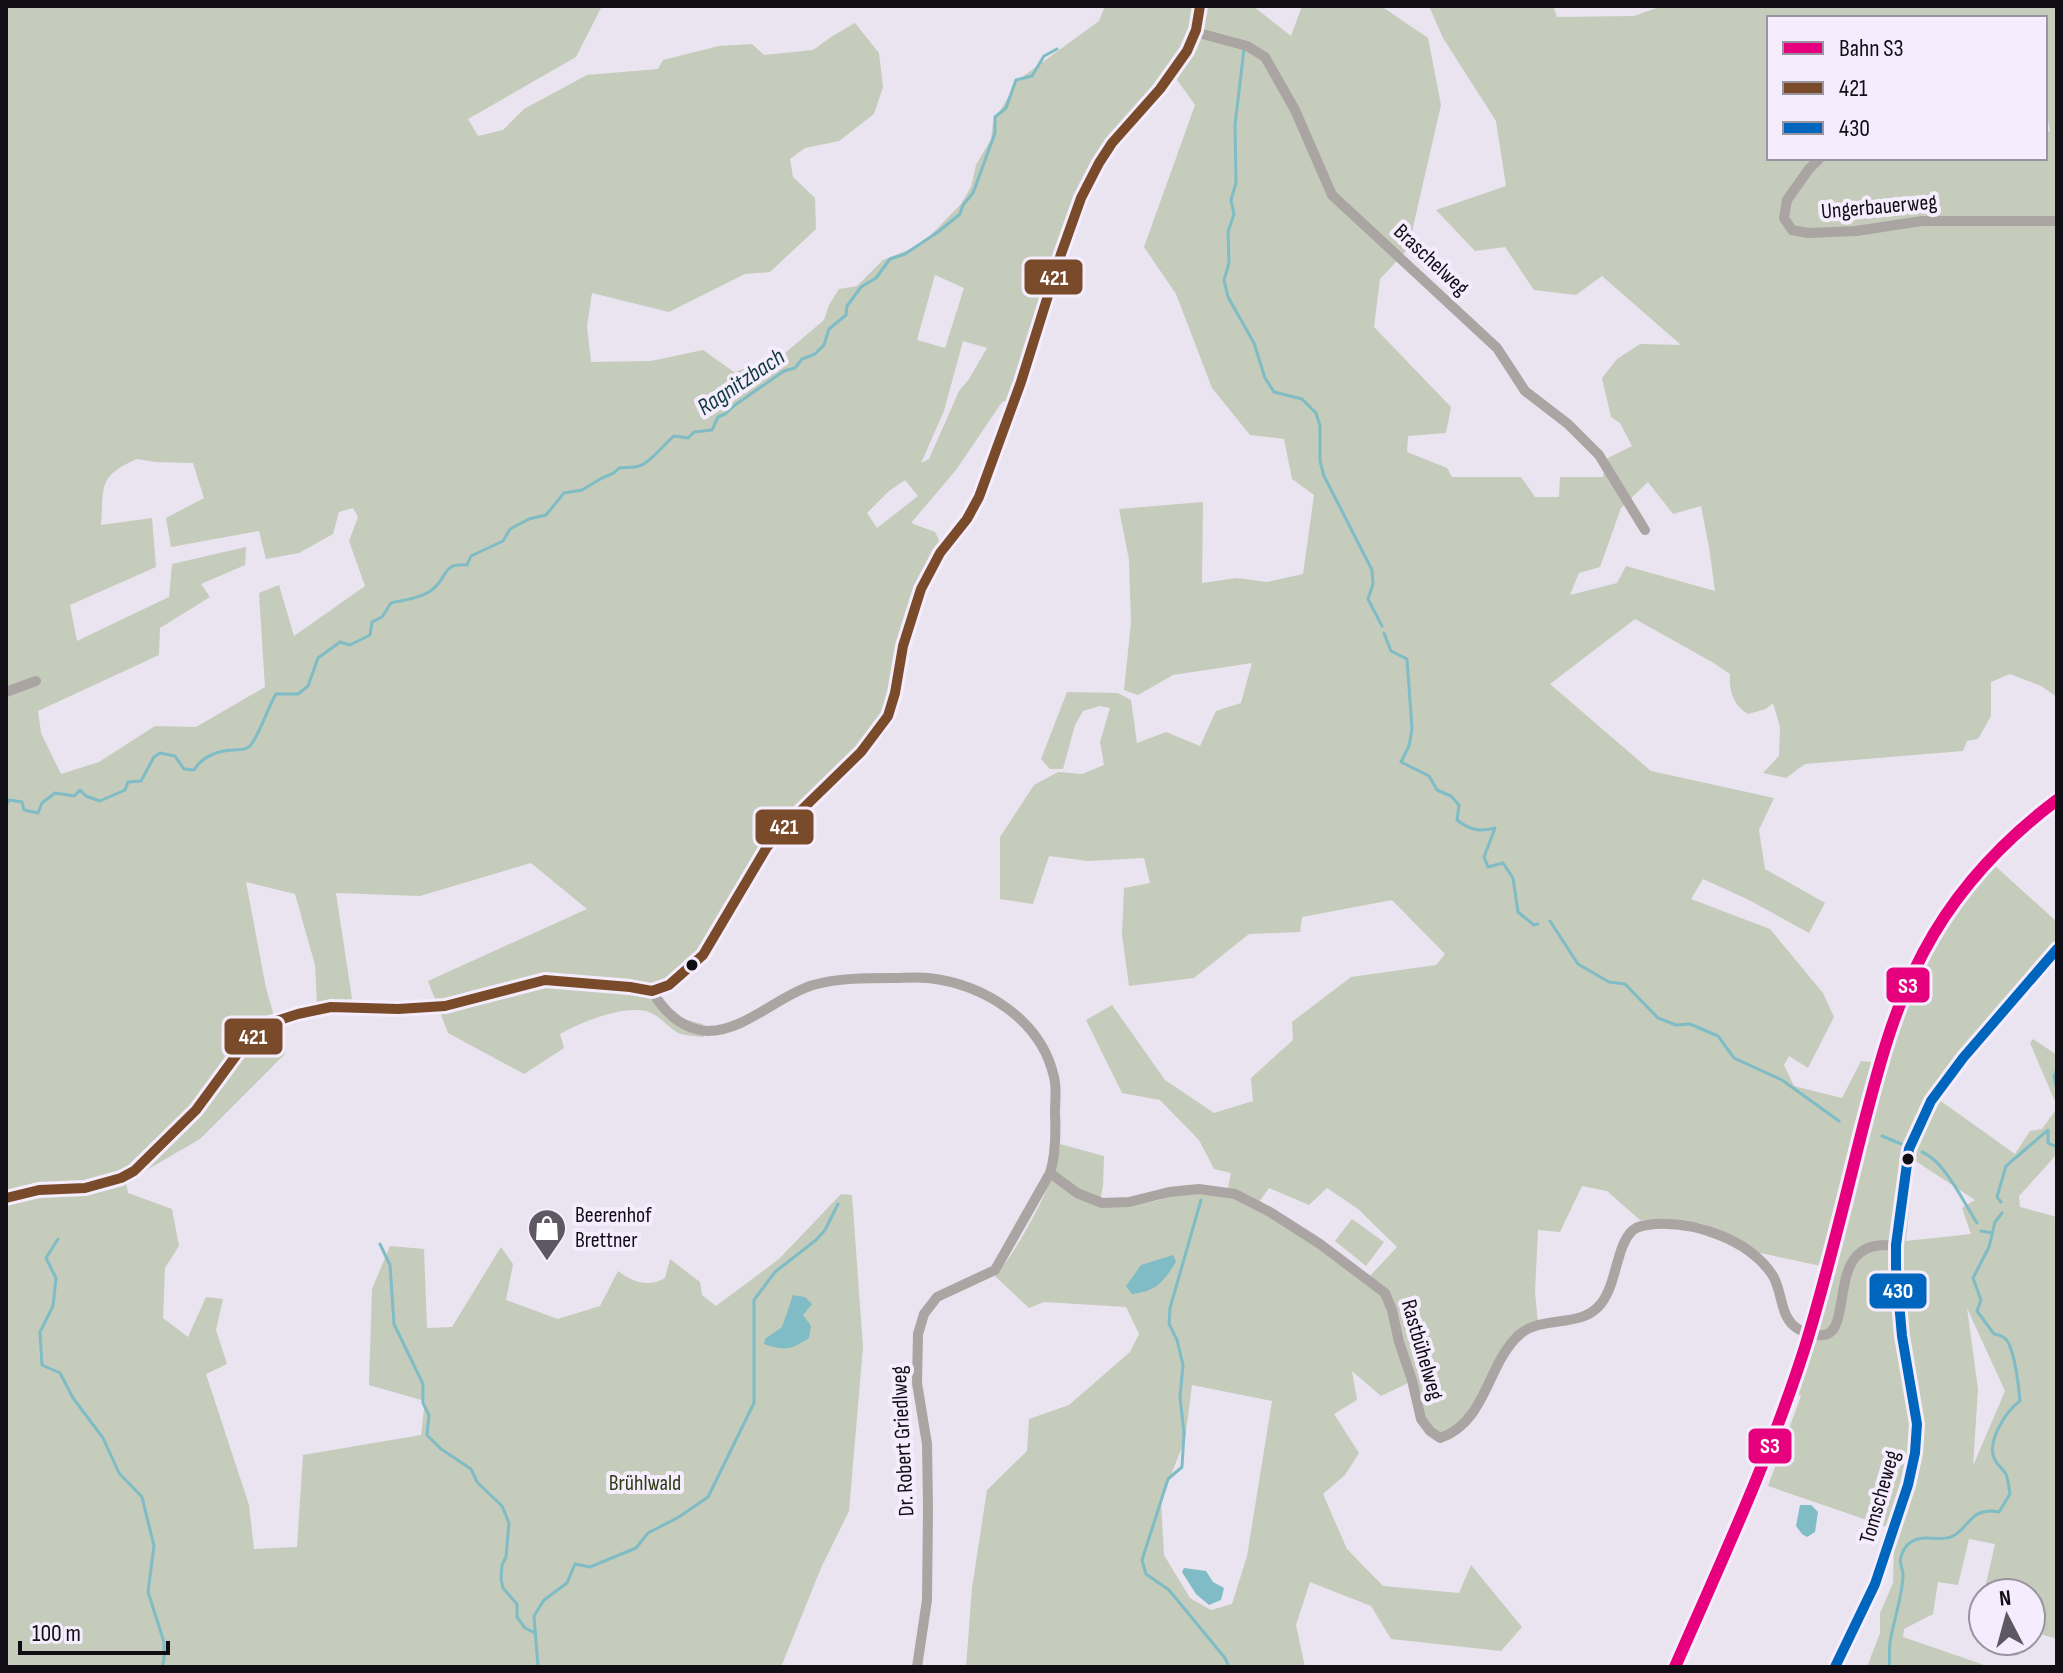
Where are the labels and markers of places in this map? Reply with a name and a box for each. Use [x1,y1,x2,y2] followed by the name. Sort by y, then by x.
[684,957,700,973] unlabelled marker
[1900,1151,1916,1167] unlabelled marker
[575,1202,652,1254] place label: Beerenhof Brettner
[526,1207,568,1262] shop icon: Beerenhof Brettner

